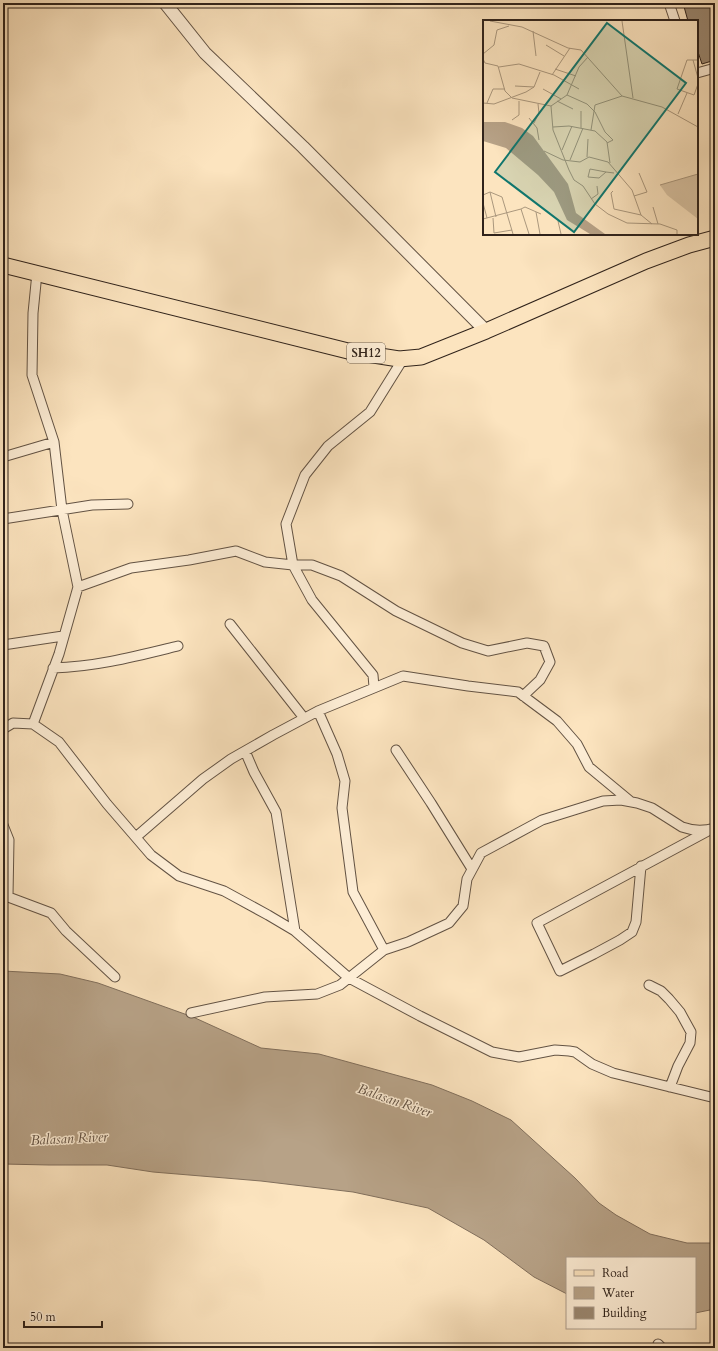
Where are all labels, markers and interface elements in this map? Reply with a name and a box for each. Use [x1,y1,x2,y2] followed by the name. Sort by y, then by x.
[483,20,698,235] inset map
[347,343,385,363] road number: SH12
[355,1079,435,1122] water label: Balasan River
[30,1127,109,1150] water label: Balasan River
[566,1257,696,1329] legend
[602,1265,629,1281] text: Road
[601,1285,635,1301] text: Water
[24,1303,102,1329] scale bar
[602,1305,647,1321] text: Building
[30,1309,57,1325] text: 50 m

